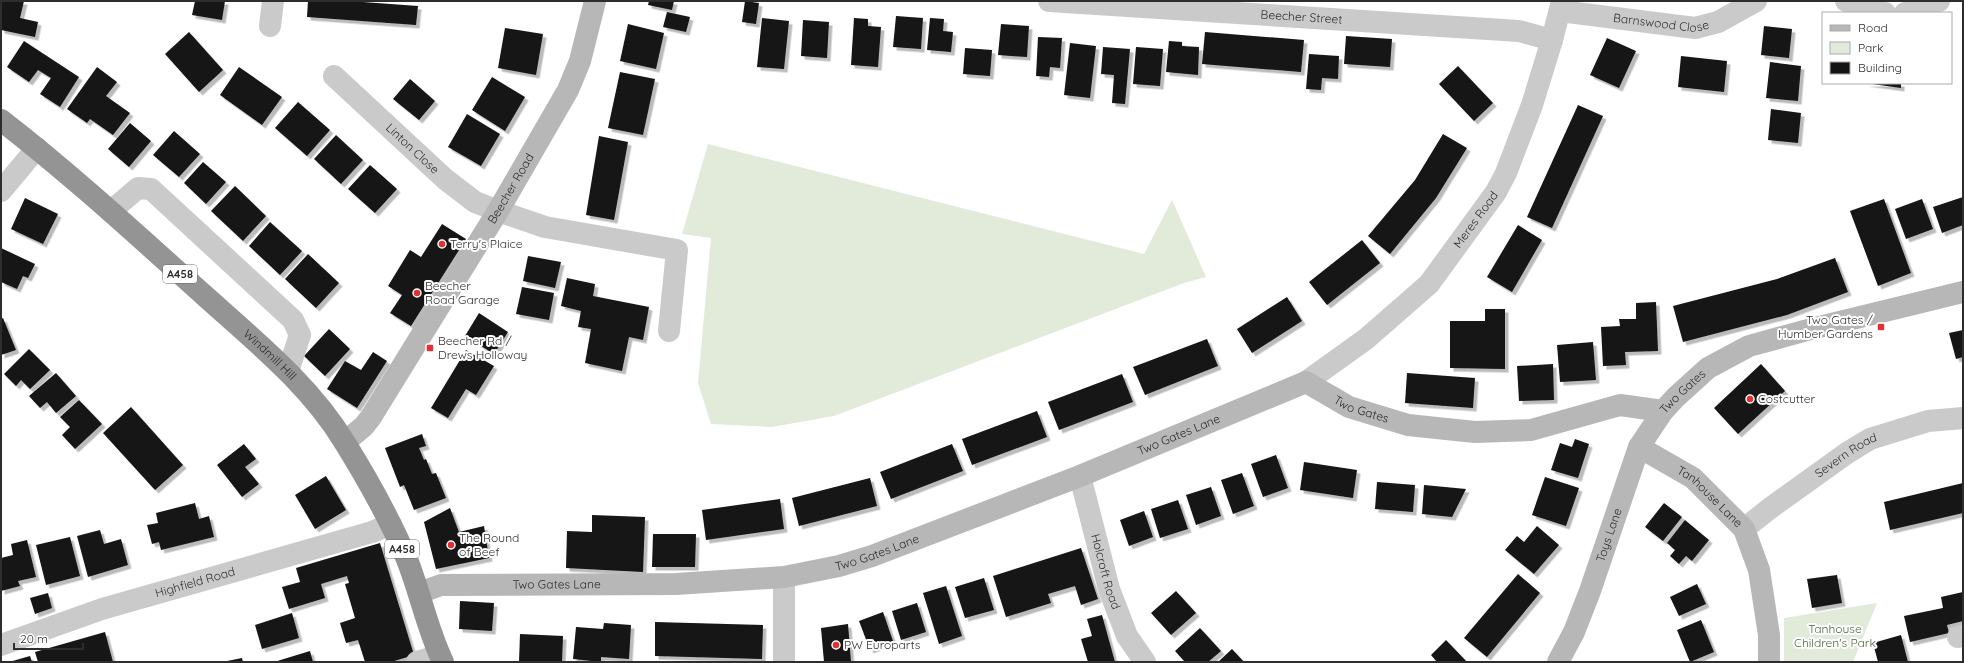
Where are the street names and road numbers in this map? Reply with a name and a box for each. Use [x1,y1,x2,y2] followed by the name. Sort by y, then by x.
[1260,7,1343,27] street label: Beecher Street
[1612,10,1711,35] street label: Barnswood Close
[383,120,443,177] street label: Linton Close
[484,151,537,226] street label: Beecher Road
[1450,188,1501,251] street label: Meres Road
[163,265,197,283] road number: A458
[241,326,300,383] street label: Windmill Hill
[1656,366,1709,417] street label: Two Gates
[1331,392,1391,426] street label: Two Gates
[1135,411,1222,458] street label: Two Gates Lane
[1812,429,1878,481] street label: Severn Road
[1674,462,1746,530] street label: Tanhouse Lane
[1592,506,1625,564] street label: Toys Lane
[834,531,921,574] street label: Two Gates Lane
[1088,532,1124,611] street label: Holcroft Road
[385,540,419,558] road number: A458
[153,563,237,600] street label: Highfield Road
[512,576,601,592] street label: Two Gates Lane

